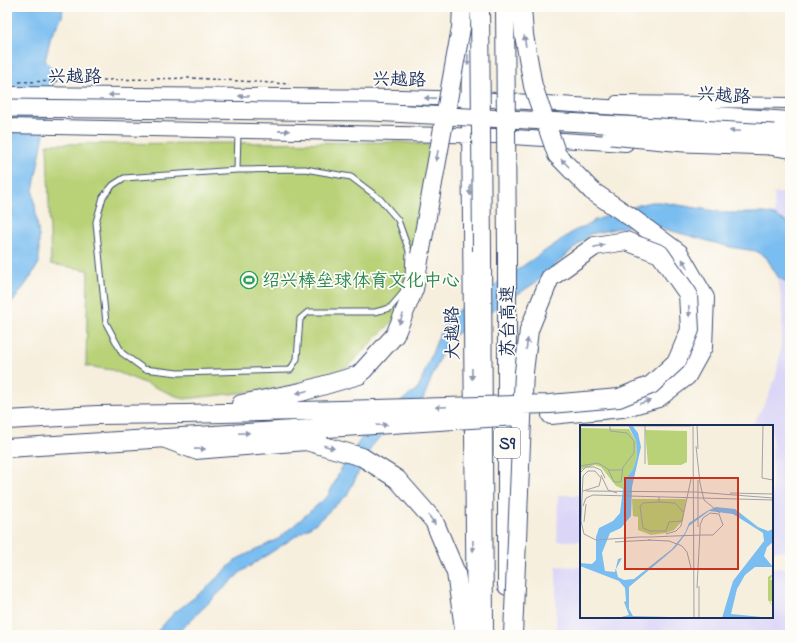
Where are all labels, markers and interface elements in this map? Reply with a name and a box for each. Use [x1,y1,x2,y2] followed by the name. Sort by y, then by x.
[522,35,528,47] one-way arrow
[465,54,471,67] one-way arrow
[48,65,102,91] street label: 兴越路
[372,68,426,94] street label: 兴越路
[696,82,752,112] street label: 兴越路
[107,92,120,98] one-way arrow
[237,93,250,99] one-way arrow
[423,95,436,101] one-way arrow
[278,128,291,134] one-way arrow
[729,128,741,135] one-way arrow
[434,150,440,162] one-way arrow
[560,158,570,168] one-way arrow
[467,184,473,197] one-way arrow
[593,242,606,248] one-way arrow
[682,258,689,270] one-way arrow
[262,269,460,295] place label: 绍兴棒垒球体育文化中心
[239,270,259,290] sports icon: 绍兴棒垒球体育文化中心
[496,285,522,357] street label: 苏台高速
[686,305,692,318] one-way arrow
[441,306,467,360] street label: 大越路
[398,314,404,325] one-way arrow
[524,338,530,351] one-way arrow
[469,368,475,381] one-way arrow
[296,389,308,395] one-way arrow
[639,399,651,405] one-way arrow
[434,404,447,410] one-way arrow
[376,421,388,428] one-way arrow
[580,425,773,618] inset map
[494,428,520,458] road number: S9
[238,429,250,436] one-way arrow
[323,445,335,451] one-way arrow
[194,446,207,452] one-way arrow
[428,514,436,525] one-way arrow
[470,540,476,553] one-way arrow

